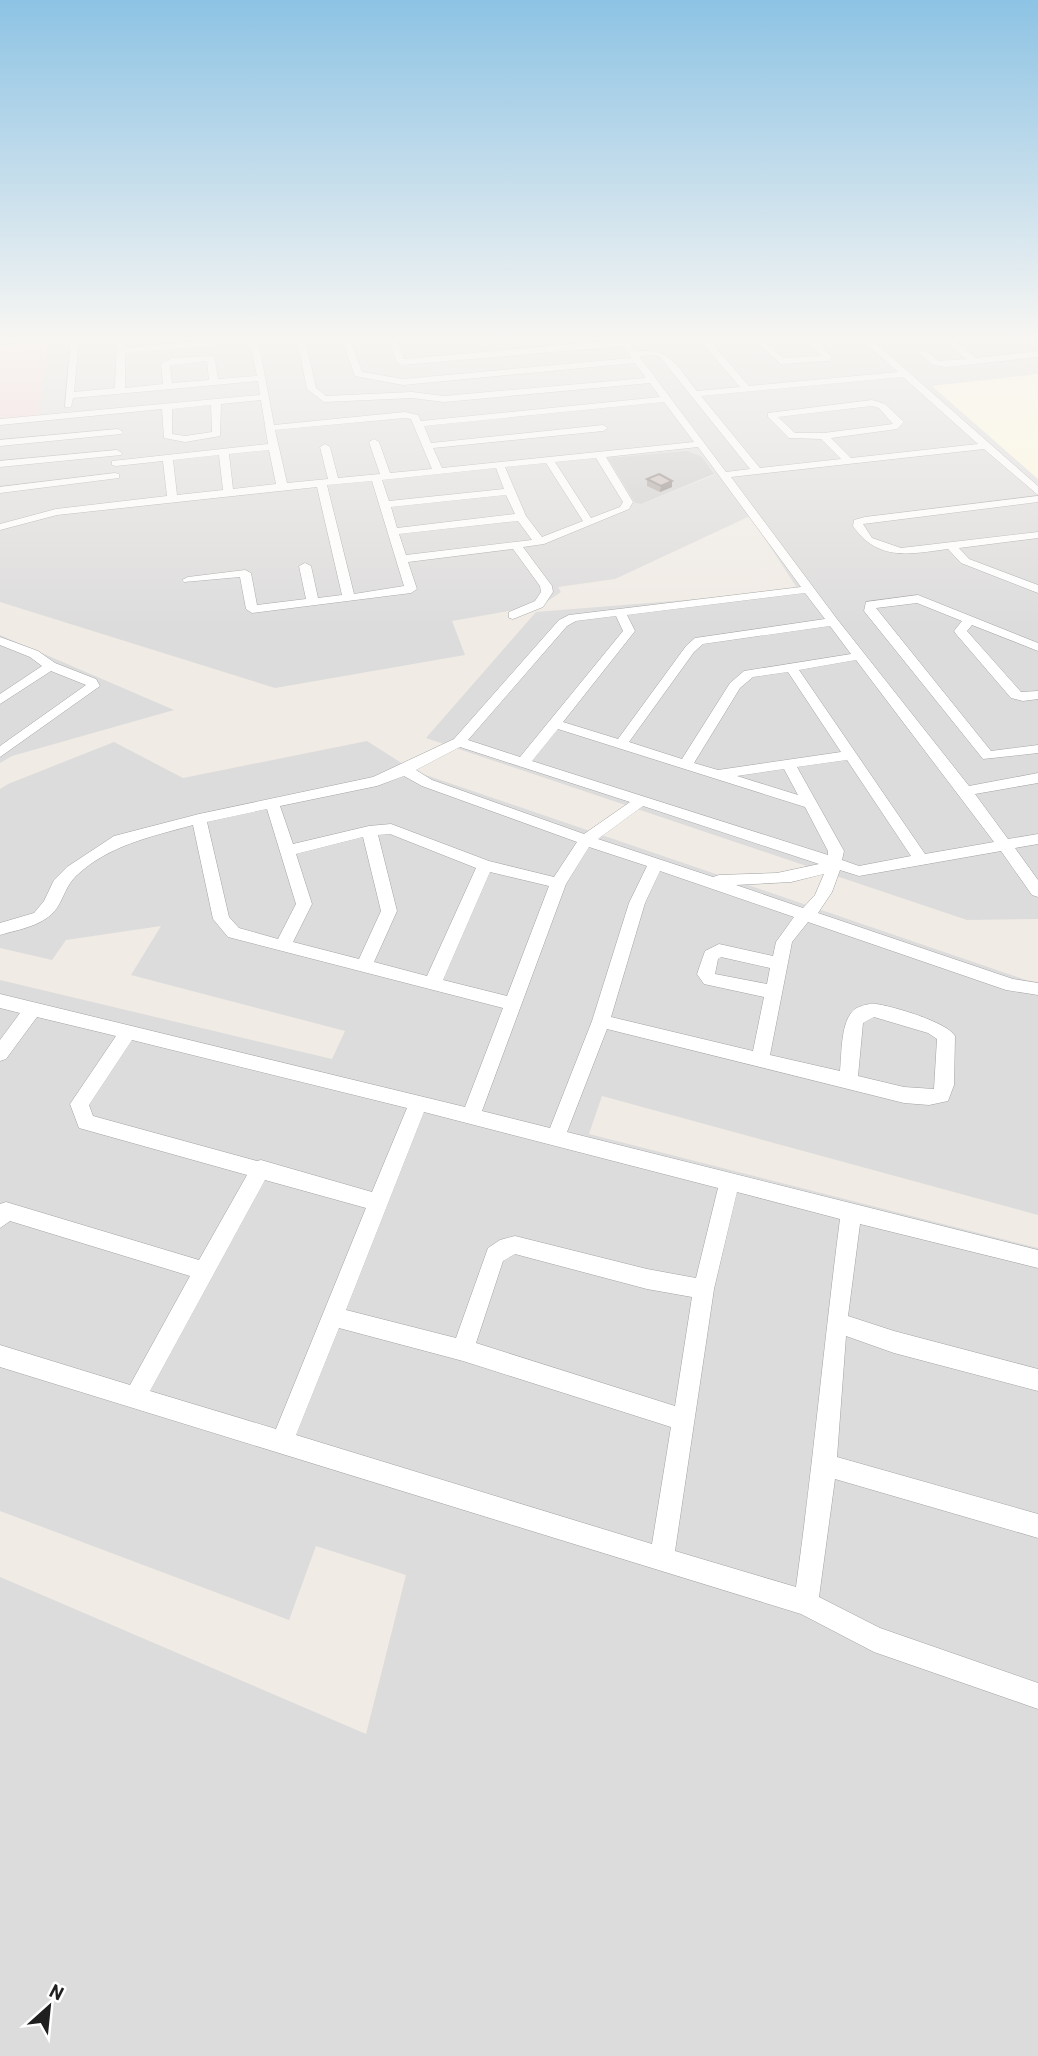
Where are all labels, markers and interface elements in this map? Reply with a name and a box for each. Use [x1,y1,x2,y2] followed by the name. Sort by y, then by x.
[14,1972,84,2042] north arrow
[46,1978,68,2005] text: N

